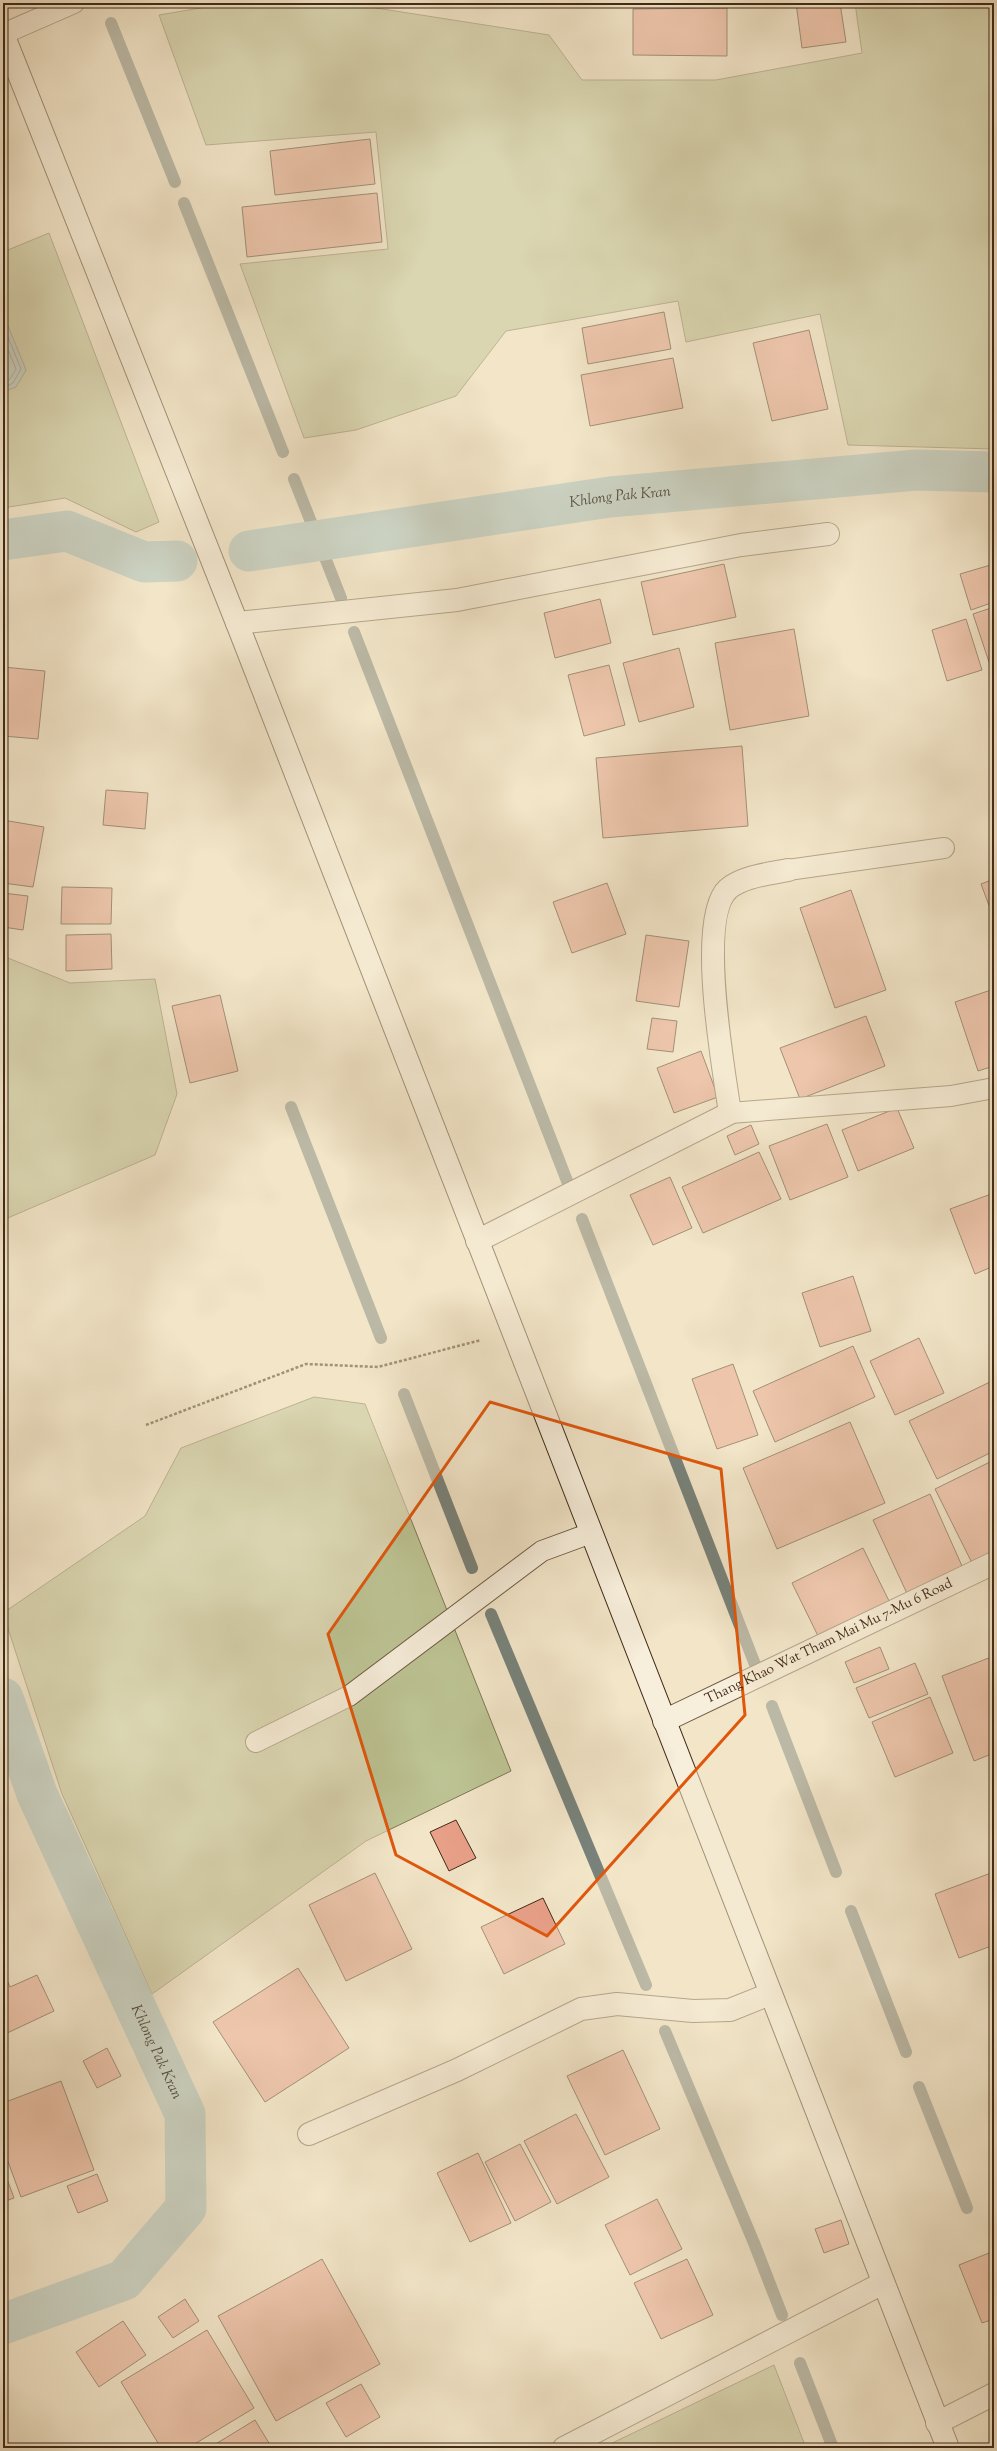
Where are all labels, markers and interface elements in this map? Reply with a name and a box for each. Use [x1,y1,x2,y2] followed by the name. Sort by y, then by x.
[568,481,672,513] water label: Khlong Pak Kran
[702,1574,956,1710] street label: Thang Khao Wat Tham Mai Mu 7-Mu 6 Road
[125,2001,187,2103] water label: Khlong Pak Kran

